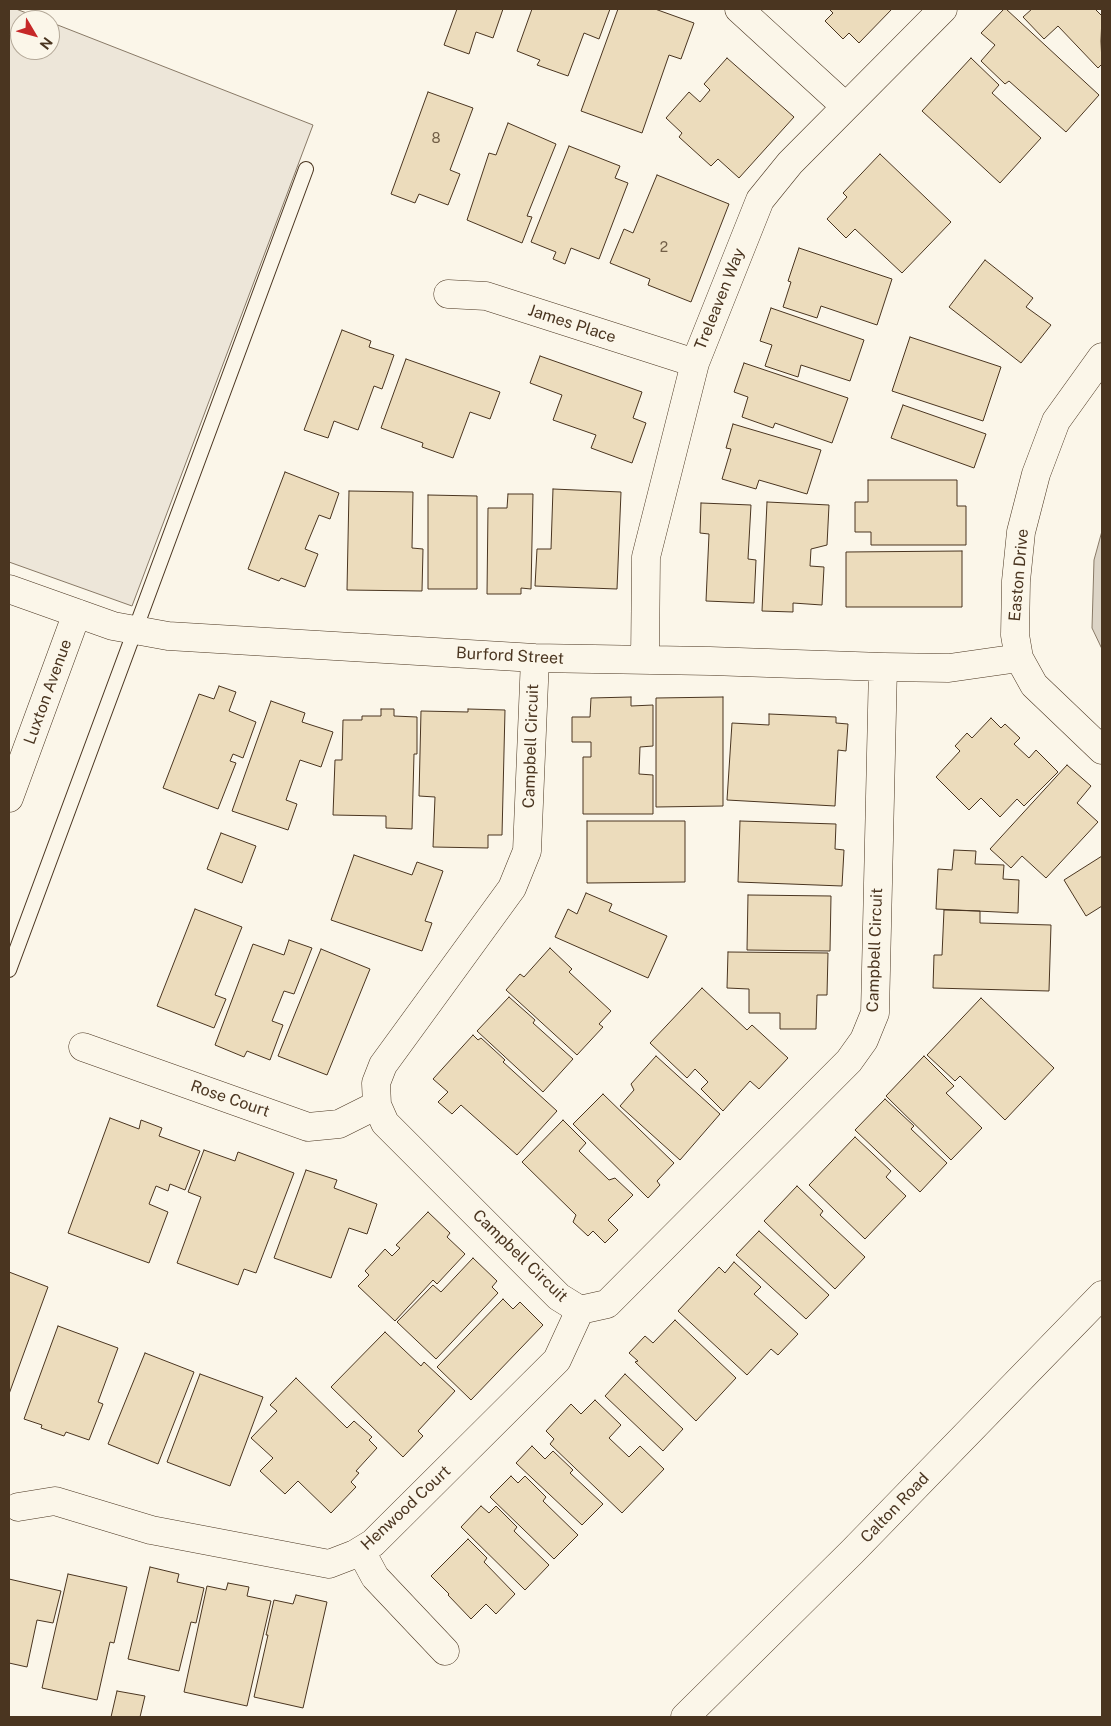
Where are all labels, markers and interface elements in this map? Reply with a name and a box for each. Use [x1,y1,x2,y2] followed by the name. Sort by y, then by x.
[10,10,60,60] north arrow
[37,34,56,53] text: N
[431,131,441,147] house number: 8
[660,240,668,256] house number: 2
[691,245,749,353] street label: Treleaven Way
[526,301,618,347] street label: James Place
[1005,528,1033,622] street label: Easton Drive
[20,637,76,747] street label: Luxton Avenue
[456,644,564,668] street label: Burford Street
[519,683,543,809] street label: Campbell Circuit
[863,887,887,1013] street label: Campbell Circuit
[188,1077,272,1121] street label: Rose Court
[469,1206,571,1306] street label: Campbell Circuit
[357,1462,455,1554] street label: Henwood Court
[857,1469,933,1547] street label: Calton Road

